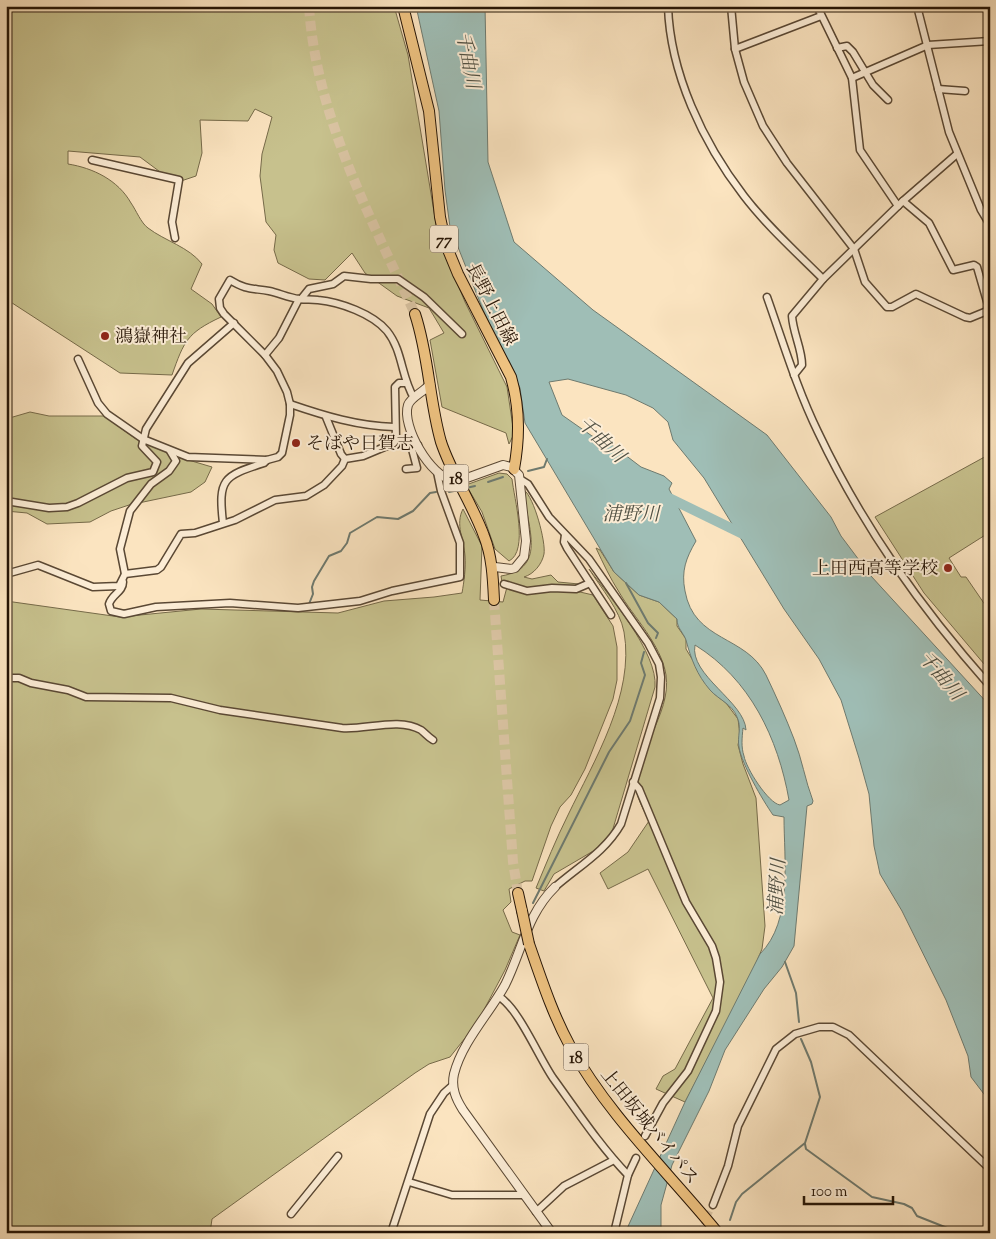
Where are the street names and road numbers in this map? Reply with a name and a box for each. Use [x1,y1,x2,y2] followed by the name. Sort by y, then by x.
[430,225,458,252] road number: 77
[458,259,522,351] street label: 長野上田線
[444,464,468,492] road number: 18
[564,1044,588,1070] road number: 18
[593,1063,704,1191] street label: 上田坂城バイパス

